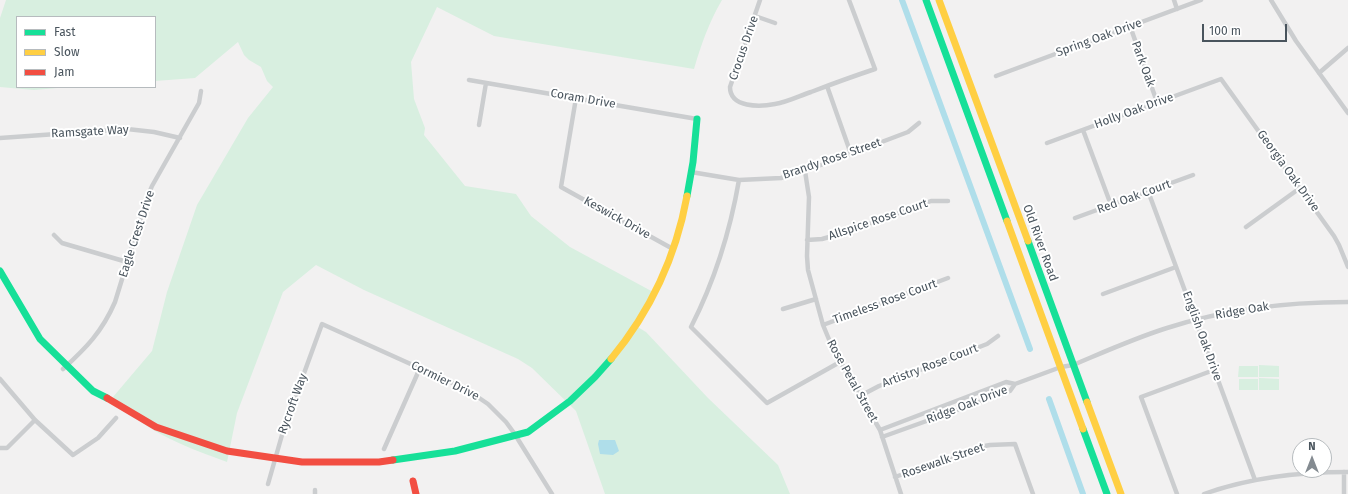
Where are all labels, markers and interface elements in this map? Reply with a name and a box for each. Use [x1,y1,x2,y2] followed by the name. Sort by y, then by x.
[726,14,762,82] street label: Crocus Drive
[16,16,156,88] legend
[1054,16,1144,60] street label: Spring Oak Drive
[1204,16,1289,42] scale bar
[1209,24,1241,38] text: 100 m
[54,25,76,39] text: Fast
[1128,39,1158,89] street label: Park Oak
[54,45,80,59] text: Slow
[54,65,74,79] text: Jam
[549,86,617,112] street label: Coram Drive
[1092,90,1176,132] street label: Holly Oak Drive
[51,123,129,141] street label: Ramsgate Way
[1254,127,1322,215] street label: Georgia Oak Drive
[781,135,883,183] street label: Brandy Rose Street
[1095,177,1173,217] street label: Red Oak Court
[116,189,158,279] street label: Eagle Crest Drive
[581,194,653,242] street label: Keswick Drive
[826,196,930,244] street label: Allspice Rose Court
[1019,203,1061,283] street label: Old River Road
[831,277,939,327] street label: Timeless Rose Court
[1179,289,1225,383] street label: English Oak Drive
[1214,299,1270,323] street label: Ridge Oak
[823,337,881,425] street label: Rose Petal Street
[880,341,980,391] street label: Artistry Rose Court
[408,358,482,404] street label: Cormier Drive
[275,372,311,436] street label: Rycroft Way
[924,383,1010,427] street label: Ridge Oak Drive
[1292,438,1332,478] north arrow
[900,440,986,482] street label: Rosewalk Street
[1308,440,1316,453] text: N

